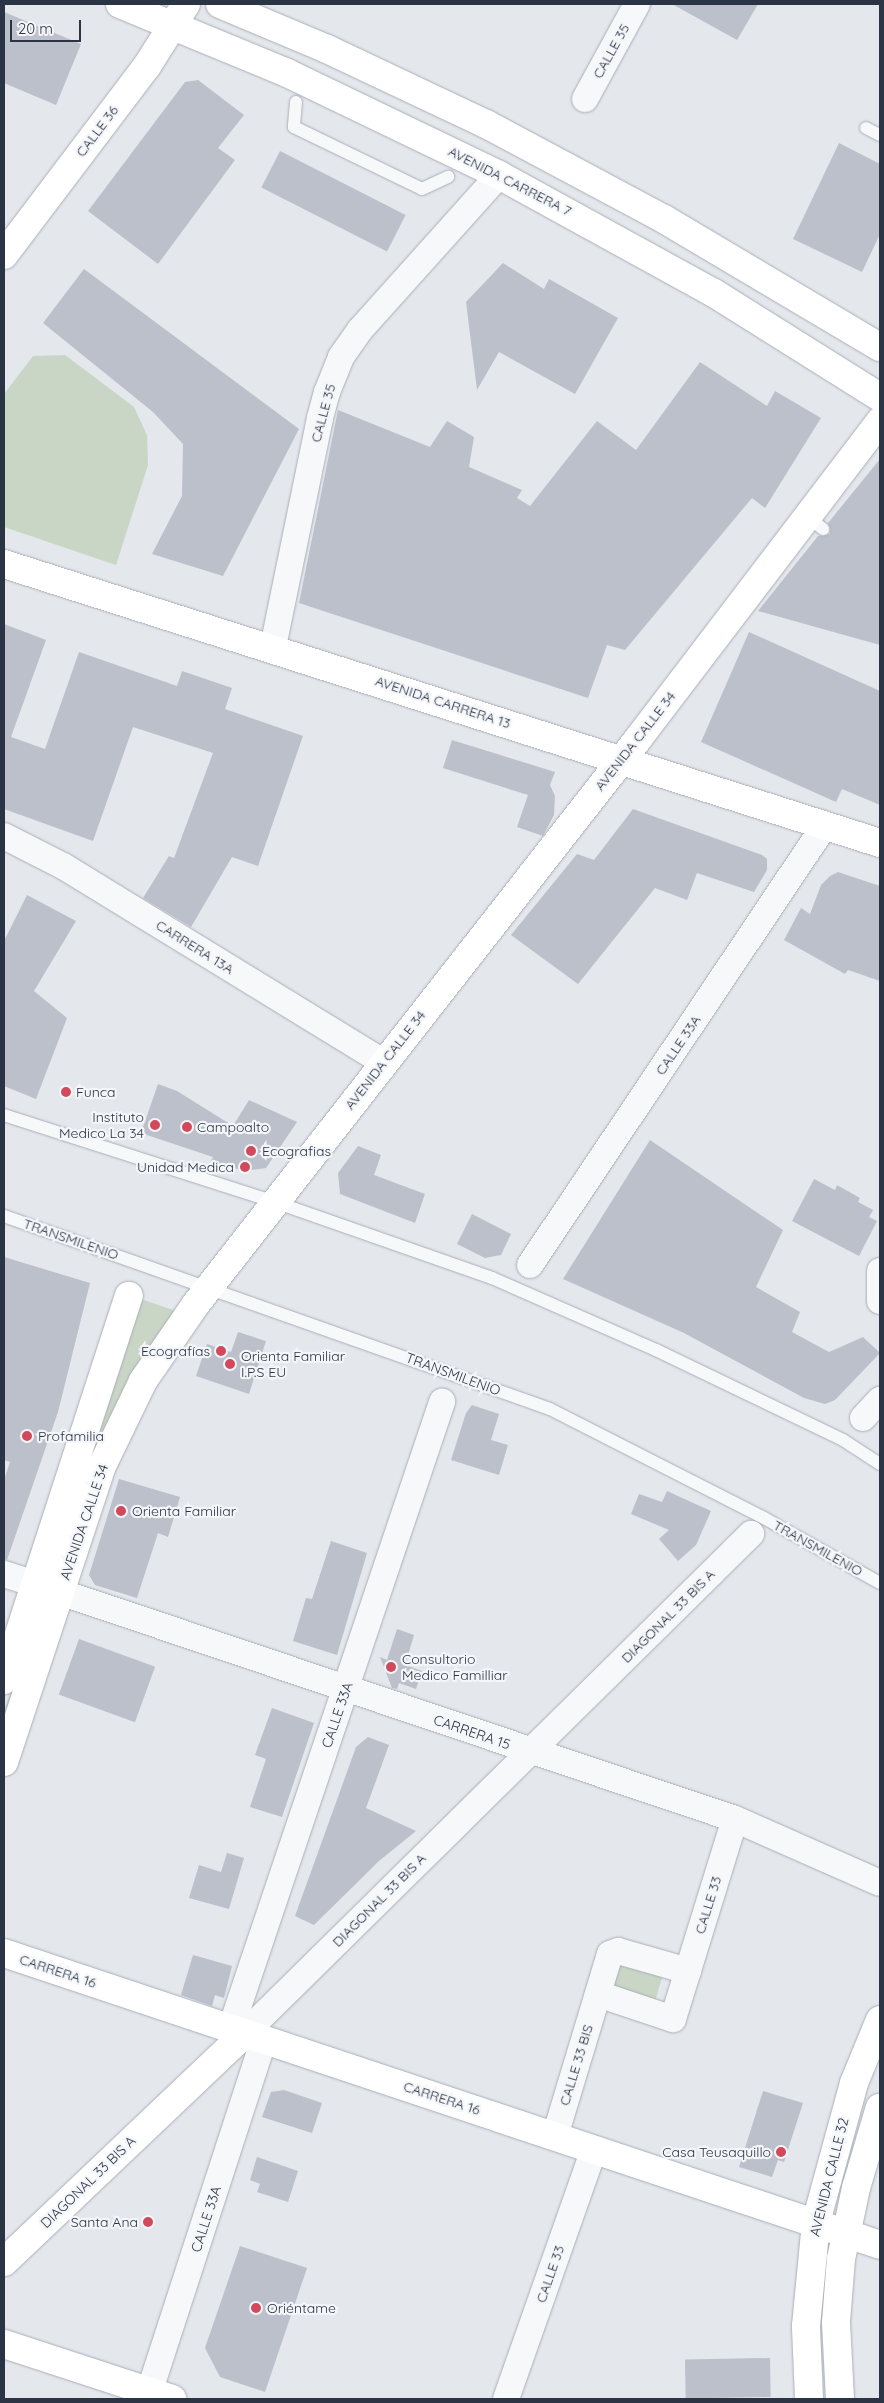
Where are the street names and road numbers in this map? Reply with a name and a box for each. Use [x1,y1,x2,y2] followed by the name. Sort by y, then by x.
[589,21,633,81] street label: CALLE 35
[72,102,122,160] street label: CALLE 36
[446,143,574,219] street label: AVENIDA CARRERA 7
[307,382,339,444] street label: CALLE 35
[373,672,513,732] street label: AVENIDA CARRERA 13
[591,688,679,794] street label: AVENIDA CALLE 34
[153,916,237,978] street label: CARRERA 13A
[341,1007,429,1113] street label: AVENIDA CALLE 34
[652,1012,704,1078] street label: CALLE 33A
[21,1215,121,1263] street label: TRANSMILENIO
[403,1349,503,1399] street label: TRANSMILENIO
[56,1462,112,1582] street label: AVENIDA CALLE 34
[770,1516,866,1580] street label: TRANSMILENIO
[618,1566,718,1666] street label: DIAGONAL 33 BIS A
[318,1680,356,1750] street label: CALLE 33A
[431,1711,513,1753] street label: CARRERA 15
[329,1850,429,1950] street label: DIAGONAL 33 BIS A
[691,1874,725,1936] street label: CALLE 33
[17,1951,99,1991] street label: CARRERA 16
[556,2022,596,2108] street label: CALLE 33 BIS
[401,2078,483,2118] street label: CARRERA 16
[806,2116,852,2238] street label: AVENIDA CALLE 32
[37,2132,139,2232] street label: DIAGONAL 33 BIS A
[187,2184,225,2254] street label: CALLE 33A
[532,2243,568,2305] street label: CALLE 33

